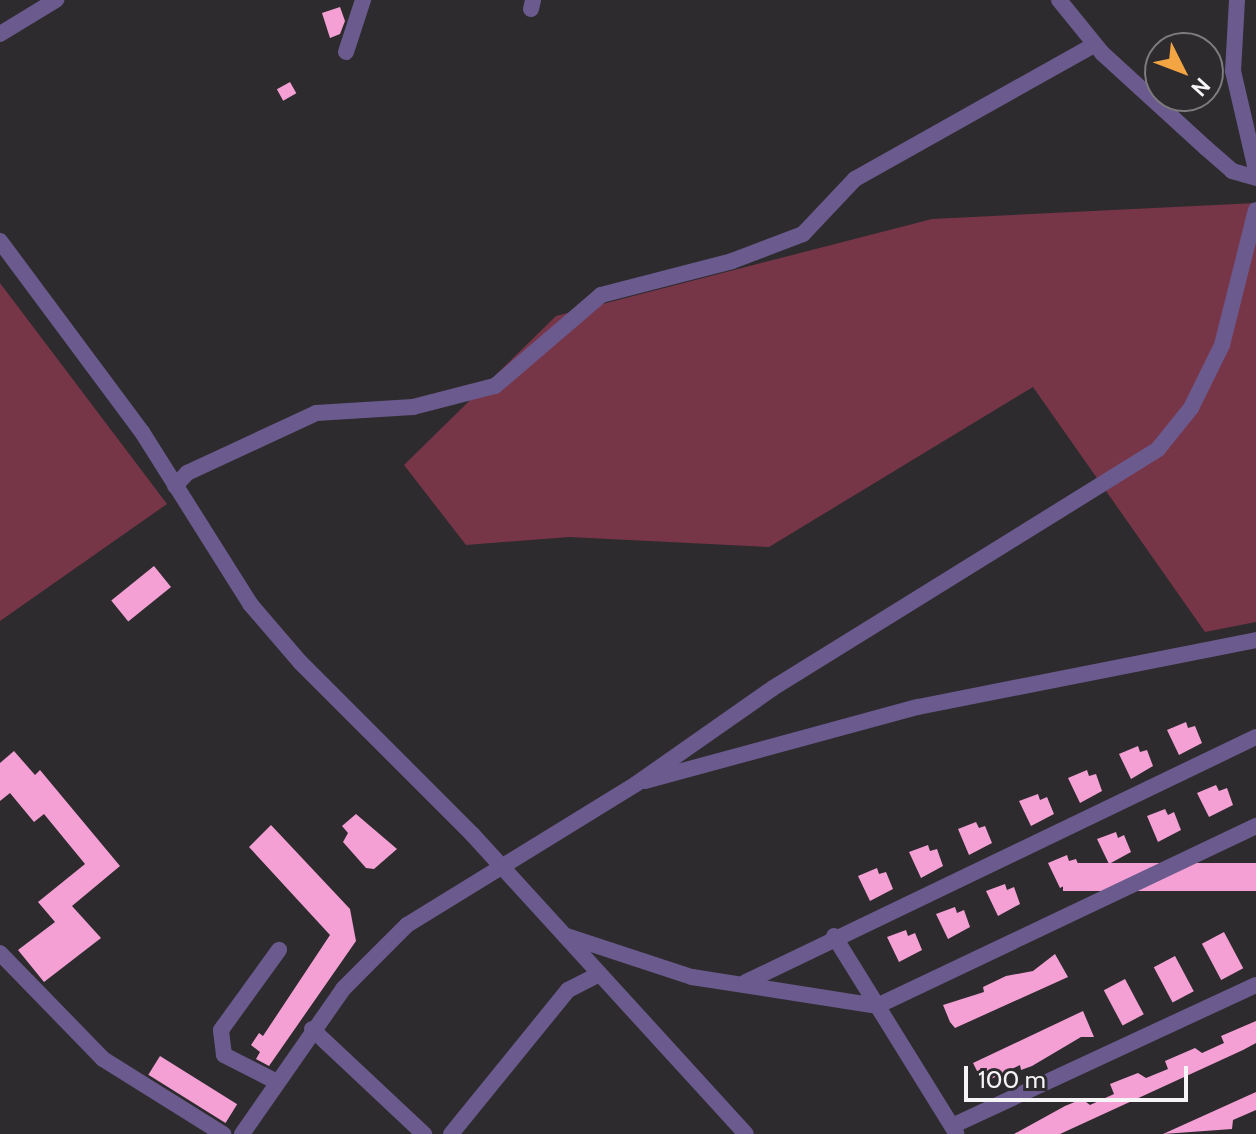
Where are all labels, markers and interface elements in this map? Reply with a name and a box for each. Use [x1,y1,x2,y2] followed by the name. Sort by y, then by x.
[1144,32,1224,112] north arrow
[1185,72,1216,102] text: N
[968,1050,1192,1100] scale bar
[978,1065,1046,1094] text: 100 m

